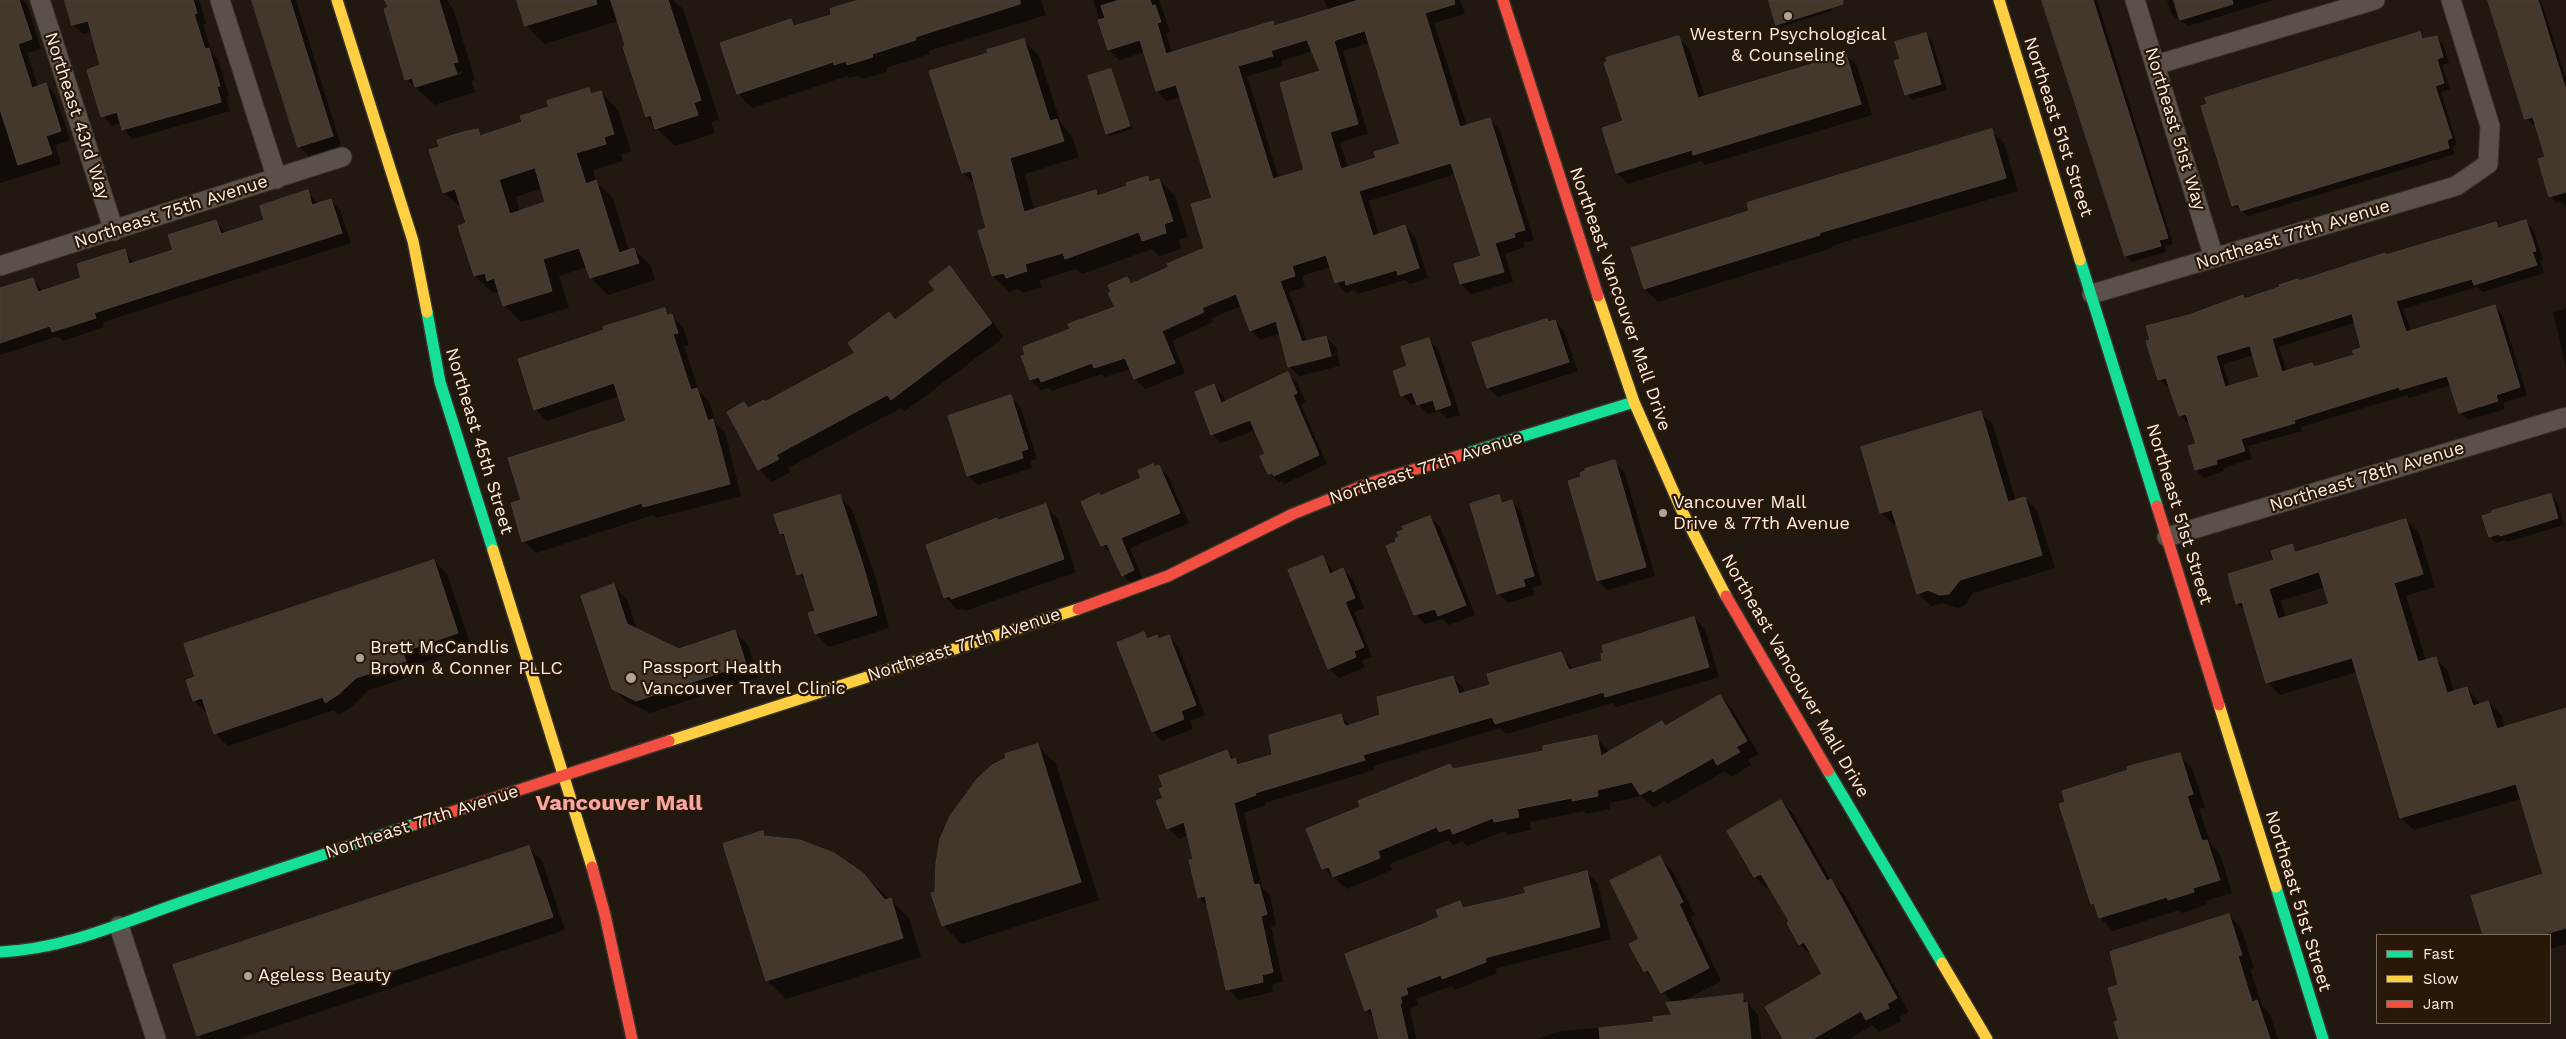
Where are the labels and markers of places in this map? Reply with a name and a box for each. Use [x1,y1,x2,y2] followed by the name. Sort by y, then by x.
[1782,10,1794,22] marker: Western Psychological & Counseling
[1690,24,1886,66] place label: Western Psychological & Counseling
[1673,492,1850,534] place label: Vancouver Mall Drive & 77th Avenue
[1657,507,1669,519] marker: Vancouver Mall Drive & 77th Avenue
[370,637,563,680] place label: Brett McCandlis Brown & Conner PLLC
[354,652,366,664] marker: Brett McCandlis Brown & Conner PLLC
[642,657,846,700] place label: Passport Health Vancouver Travel Clinic
[624,671,638,685] marker: Passport Health Vancouver Travel Clinic
[258,965,391,987] place label: Ageless Beauty
[242,970,254,982] marker: Ageless Beauty

